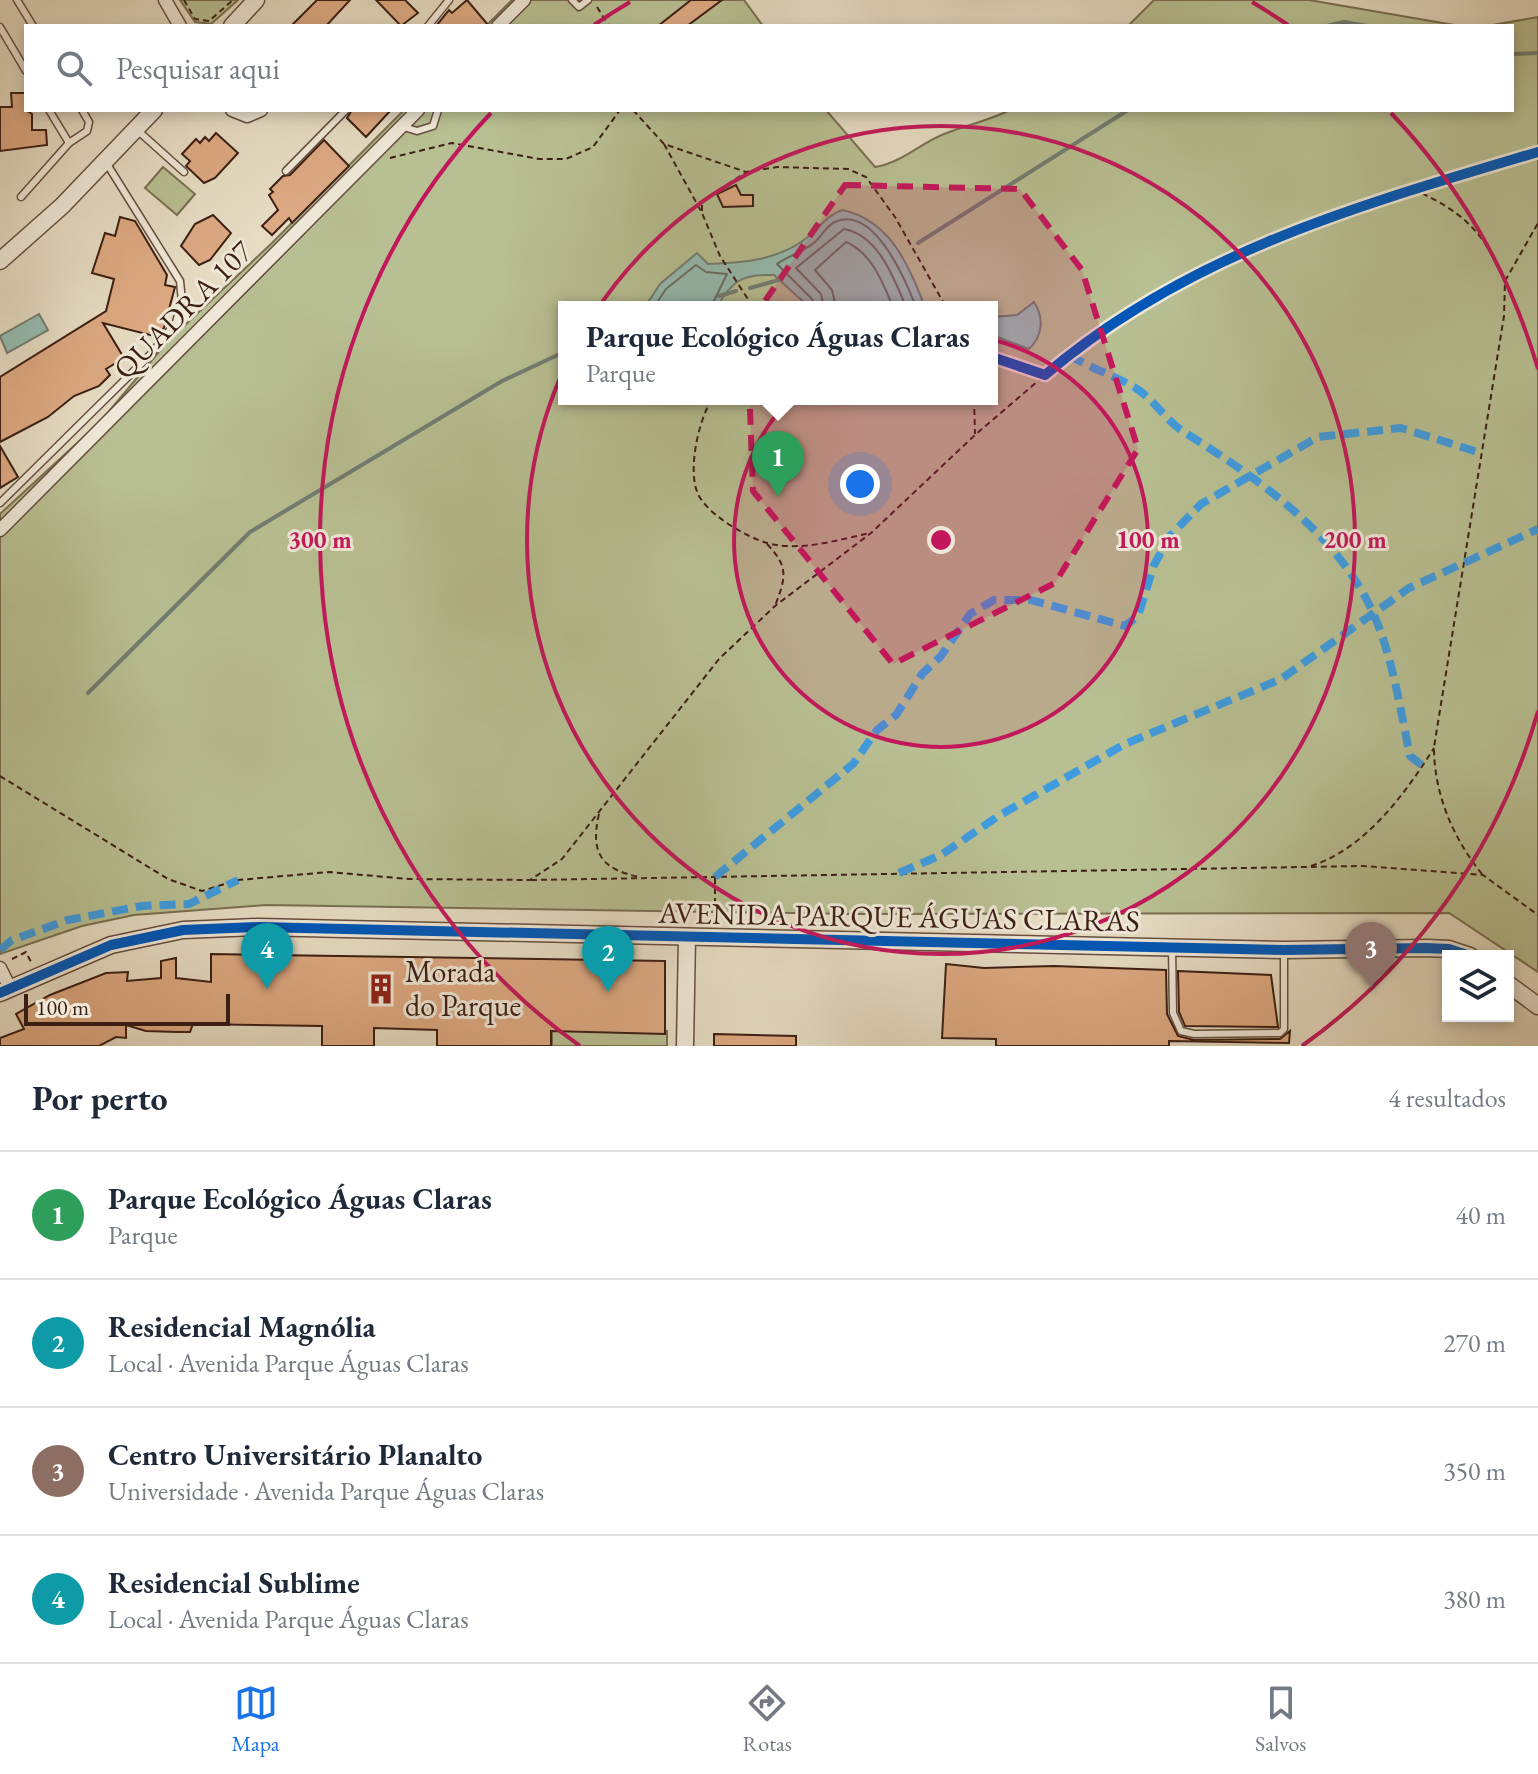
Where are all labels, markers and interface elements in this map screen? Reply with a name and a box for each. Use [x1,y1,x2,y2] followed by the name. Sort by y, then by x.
[24,24,1514,112] search box
[52,46,96,90] icon: search
[116,49,280,88] text: Pesquisar aqui
[105,231,261,387] street label: QUADRA 107
[558,301,998,405] popup
[586,317,970,356] text: Parque Ecológico Águas Claras
[586,356,656,390] text: Parque
[752,431,804,497] pin: 1
[840,464,880,504] your location
[288,524,352,555] text: 300 m
[1116,524,1180,555] text: 100 m
[1323,524,1387,555] text: 200 m
[927,526,955,554] centre of rings
[657,893,1140,940] street label: AVENIDA PARQUE ÁGUAS CLARAS
[1345,922,1397,988] pin: 3
[241,923,293,989] pin: 4
[582,926,634,992] pin: 2
[1442,950,1514,1022] map controls
[1442,950,1514,1022] button: layers
[405,952,521,1025] place label: Morada do Parque
[364,972,398,1006] building icon: Morada do Parque
[24,990,230,1026] scale bar
[36,993,89,1022] text: 100 m
[32,1076,168,1120] text: Por perto
[1388,1081,1506,1115] text: 4 resultados
[108,1179,492,1218] text: Parque Ecológico Águas Claras
[51,1198,65,1232] text: 1
[1456,1198,1506,1232] text: 40 m
[108,1218,178,1252] text: Parque
[108,1307,376,1346] text: Residencial Magnólia
[51,1326,65,1360] text: 2
[1443,1326,1506,1360] text: 270 m
[108,1346,469,1380] text: Local · Avenida Parque Águas Claras
[108,1435,482,1474] text: Centro Universitário Planalto
[51,1454,65,1488] text: 3
[1443,1454,1506,1488] text: 350 m
[108,1474,544,1508] text: Universidade · Avenida Parque Águas Claras
[108,1563,360,1602] text: Residencial Sublime
[51,1582,65,1616] text: 4
[1443,1582,1506,1616] text: 380 m
[108,1602,469,1636] text: Local · Avenida Parque Águas Claras
[232,1681,279,1758] tab: Mapa
[743,1681,792,1758] tab: Rotas
[1255,1681,1306,1758] tab: Salvos

